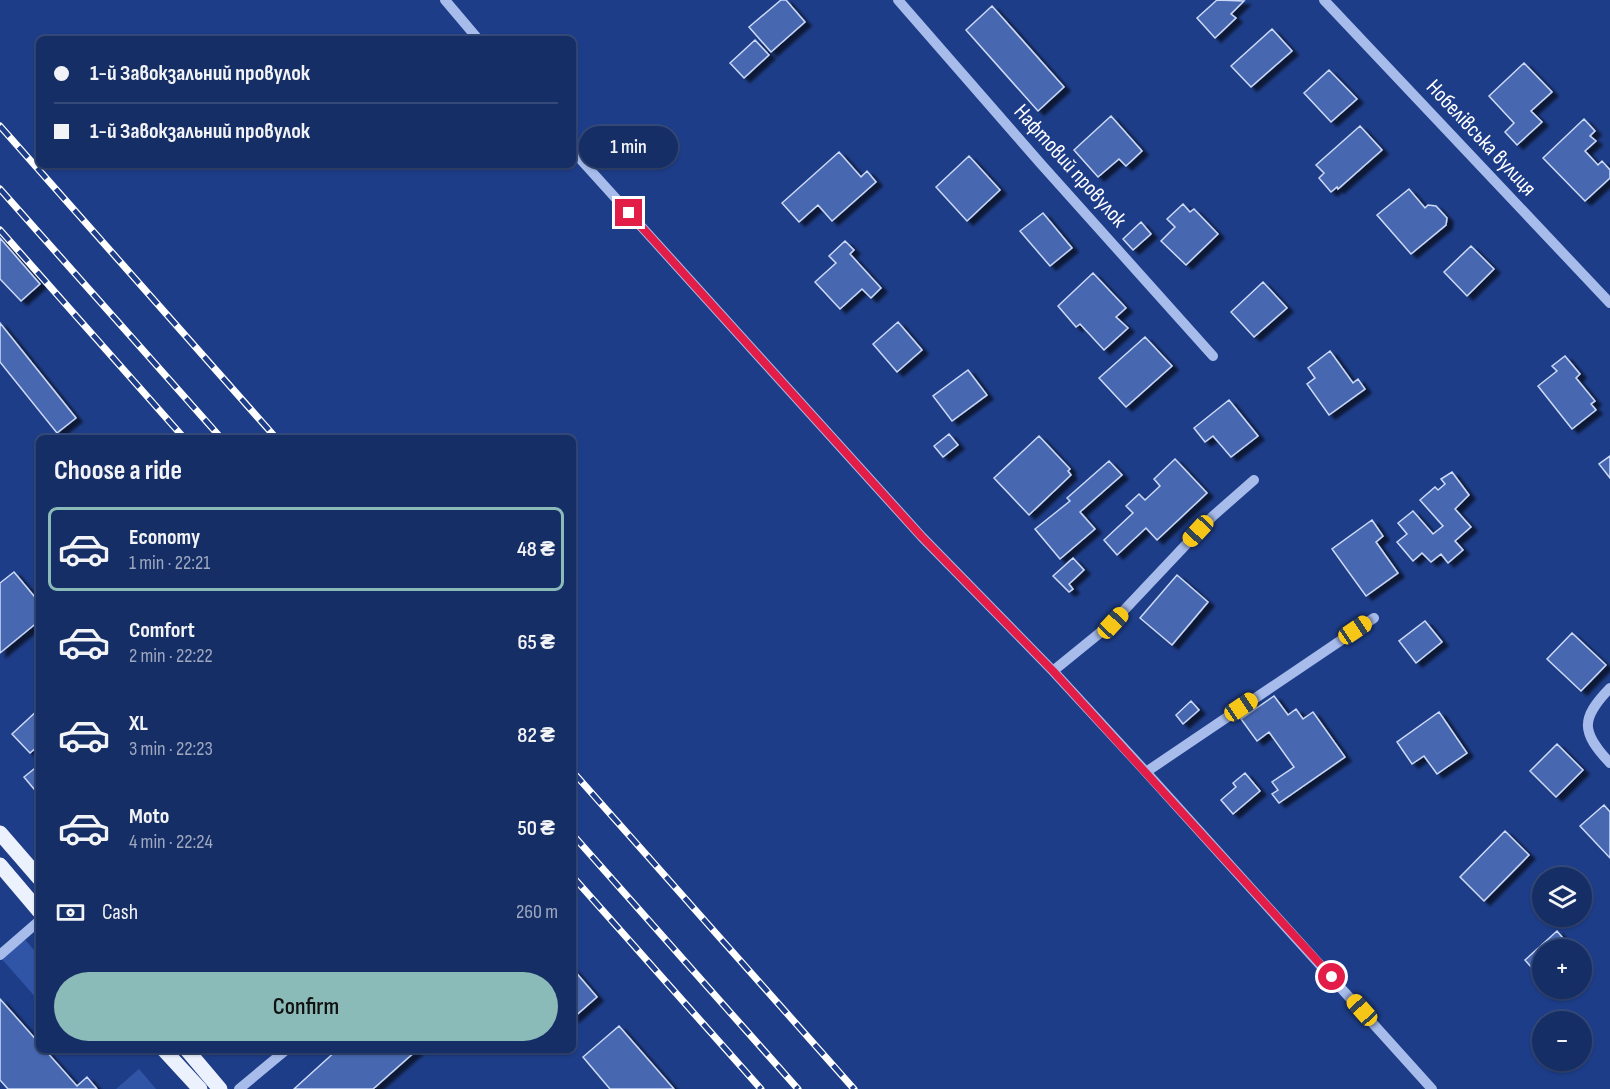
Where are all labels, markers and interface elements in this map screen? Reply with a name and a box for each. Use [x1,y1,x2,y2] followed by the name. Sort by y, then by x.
[90,60,310,87] text: 1-й Завокзальний провулок
[1420,74,1542,202] street label: Нобелівська вулиця
[1008,99,1133,234] street label: Нафтовий провулок
[90,118,310,145] text: 1-й Завокзальний провулок
[580,126,678,168] callout: 1 min
[610,135,647,159] text: 1 min
[615,199,642,226] route end
[54,455,182,487] text: Choose a ride
[1179,512,1217,550] car
[57,522,111,576] icon: car
[129,524,200,551] text: Economy
[517,536,555,563] text: 48 ₴
[129,551,210,575] text: 1 min · 22:21
[1094,604,1132,642] car
[1335,612,1375,648] car
[57,615,111,669] icon: car
[129,617,195,644] text: Comfort
[518,629,555,656] text: 65 ₴
[129,644,213,668] text: 2 min · 22:22
[1221,689,1261,725] car
[57,708,111,762] icon: car
[129,710,148,737] text: XL
[517,722,555,749] text: 82 ₴
[129,737,213,761] text: 3 min · 22:23
[57,801,111,855] icon: car
[129,803,169,830] text: Moto
[517,815,555,842] text: 50 ₴
[129,830,213,854] text: 4 min · 22:24
[1532,867,1592,1071] map controls
[1532,867,1592,927] button: layers
[54,896,87,929] icon: cash
[102,899,138,926] text: Cash
[516,900,558,924] text: 260 m
[1532,939,1592,999] button: +
[1318,963,1345,990] route start
[54,972,558,1041] button: Confirm
[1343,991,1381,1029] car
[1532,1011,1592,1071] button: −

